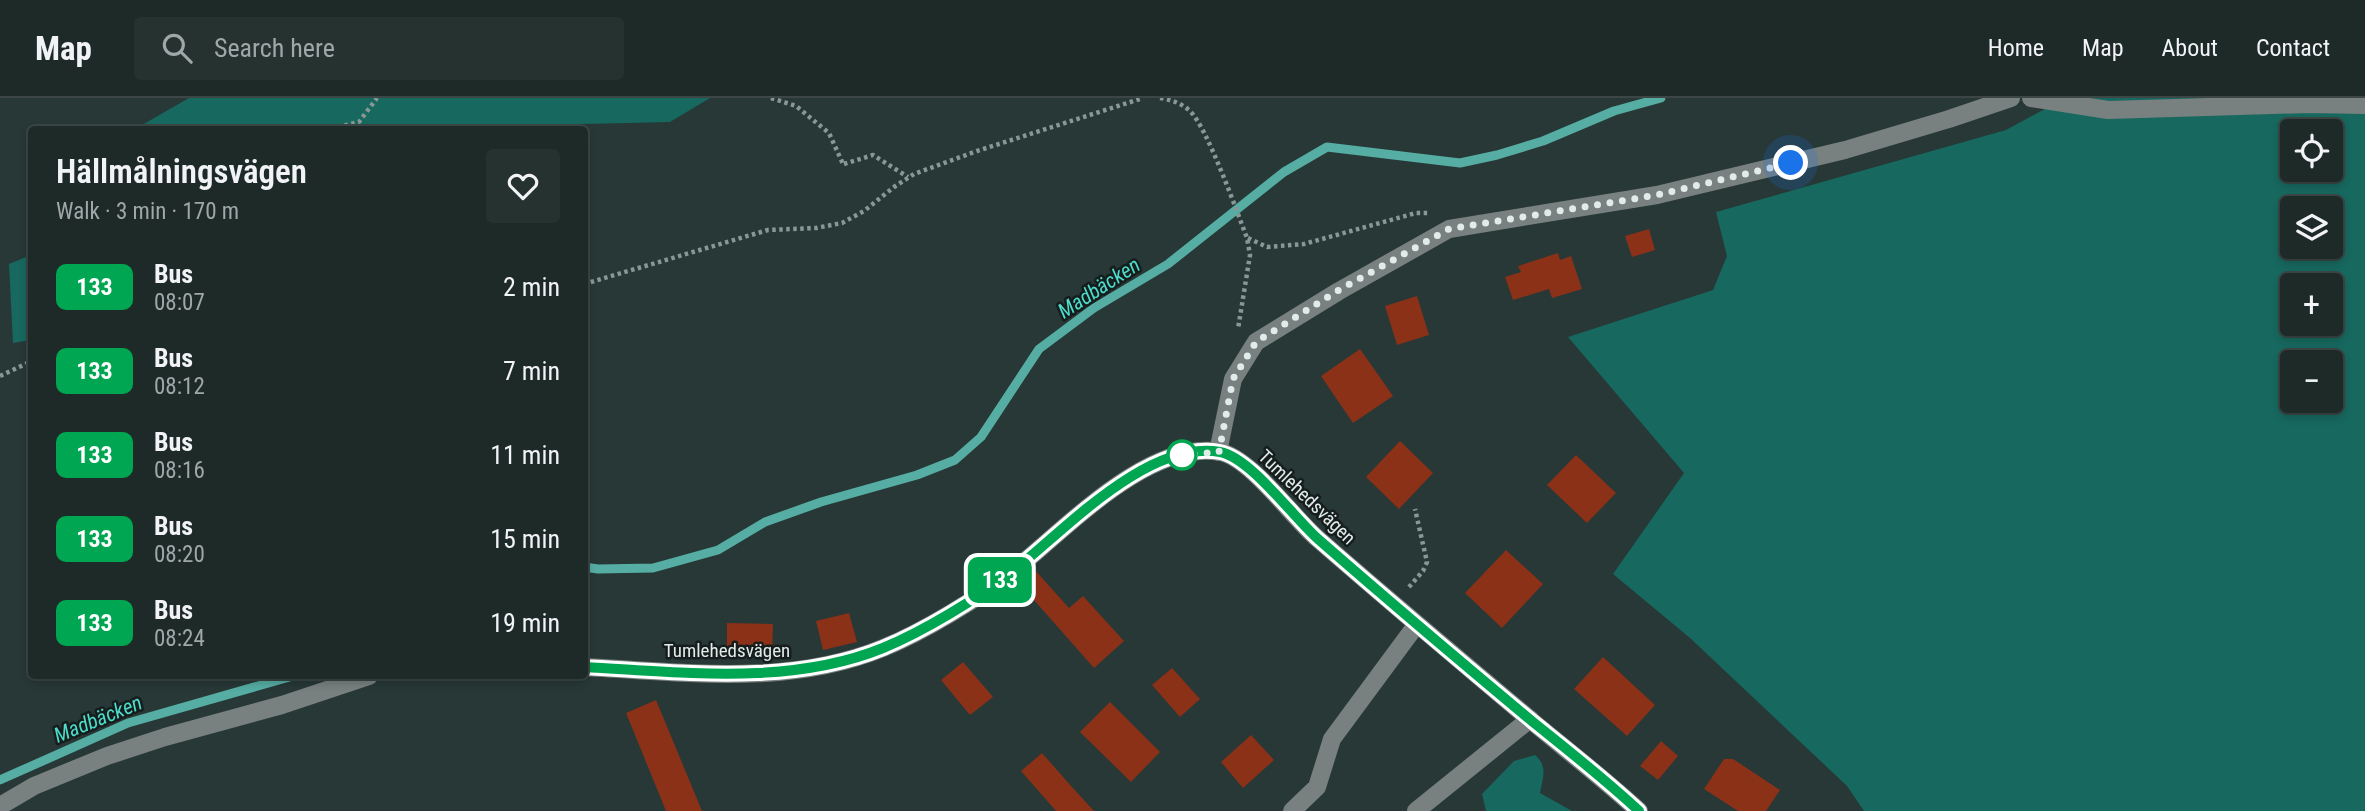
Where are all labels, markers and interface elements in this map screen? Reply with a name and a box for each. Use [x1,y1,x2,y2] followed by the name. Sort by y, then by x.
[134,17,624,80] search box
[35,29,92,68] text: Map
[158,29,196,67] icon: search
[214,33,335,63] text: Search here
[1988,34,2044,62] text: Home
[2082,34,2124,62] text: Map
[2162,34,2218,62] text: About
[2256,34,2330,62] text: Contact
[2280,119,2343,413] map controls
[2280,119,2343,182] button: locate
[1773,145,1808,180] your location
[486,149,560,223] button: heart
[56,152,307,191] text: Hällmålningsvägen
[2280,196,2343,259] button: layers
[56,198,239,225] text: Walk · 3 min · 170 m
[1054,253,1144,323] water label: Madbäcken
[154,259,193,289] text: Bus
[503,272,560,302] text: 2 min
[76,273,113,301] text: 133
[2280,273,2343,336] button: +
[154,289,205,316] text: 08:07
[154,343,193,373] text: Bus
[2280,350,2343,413] button: −
[503,356,560,386] text: 7 min
[76,357,113,385] text: 133
[154,373,205,400] text: 08:12
[154,427,193,457] text: Bus
[490,440,560,470] text: 11 min
[1167,440,1197,470] unlabelled marker
[76,441,113,469] text: 133
[1254,445,1360,549] street label: Tumlehedsvägen
[154,457,205,484] text: 08:16
[154,511,193,541] text: Bus
[490,524,560,554] text: 15 min
[76,525,113,553] text: 133
[154,541,205,568] text: 08:20
[960,557,1040,603] line badge: 133
[982,566,1018,594] text: 133
[154,595,193,625] text: Bus
[490,608,560,638] text: 19 min
[76,609,113,637] text: 133
[154,625,205,652] text: 08:24
[664,639,790,662] street label: Tumlehedsvägen
[50,690,146,748] water label: Madbäcken

